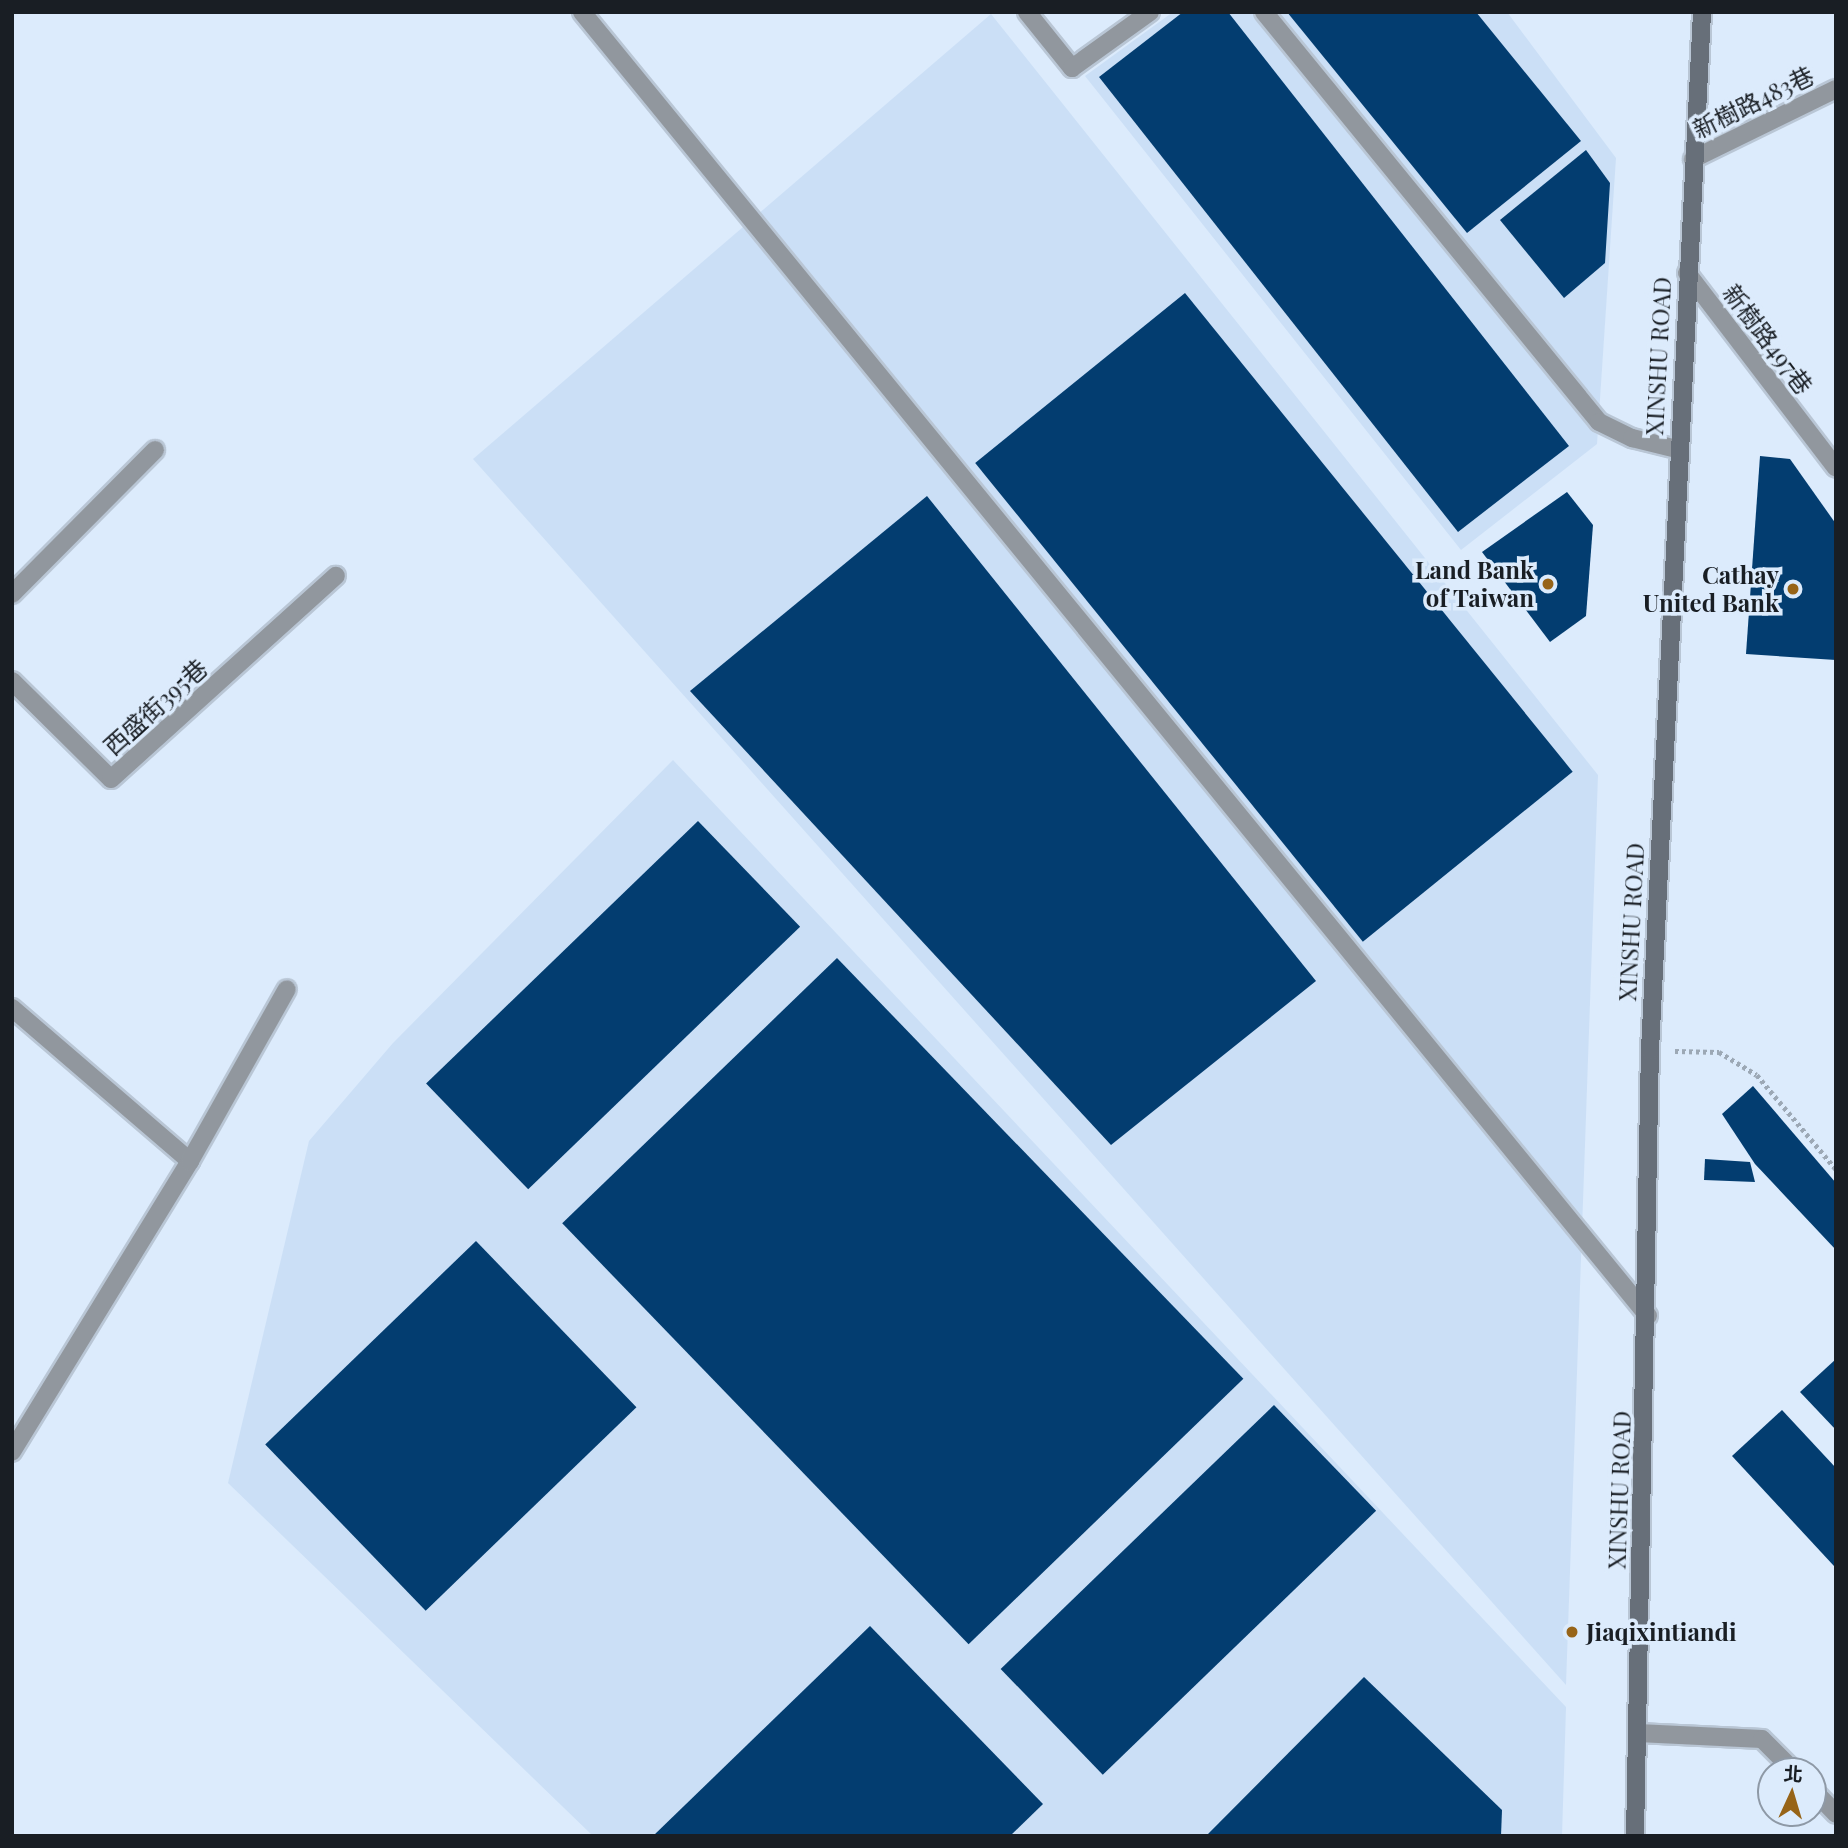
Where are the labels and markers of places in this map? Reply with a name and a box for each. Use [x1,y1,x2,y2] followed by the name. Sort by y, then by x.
[1415,556,1534,612] place label: Land Bank of Taiwan
[1643,561,1779,617] place label: Cathay United Bank
[1540,576,1556,592] marker: Land Bank of Taiwan
[1785,581,1801,597] marker: Cathay United Bank
[1586,1618,1736,1646] place label: Jiaqixintiandi
[1564,1624,1580,1640] marker: Jiaqixintiandi

